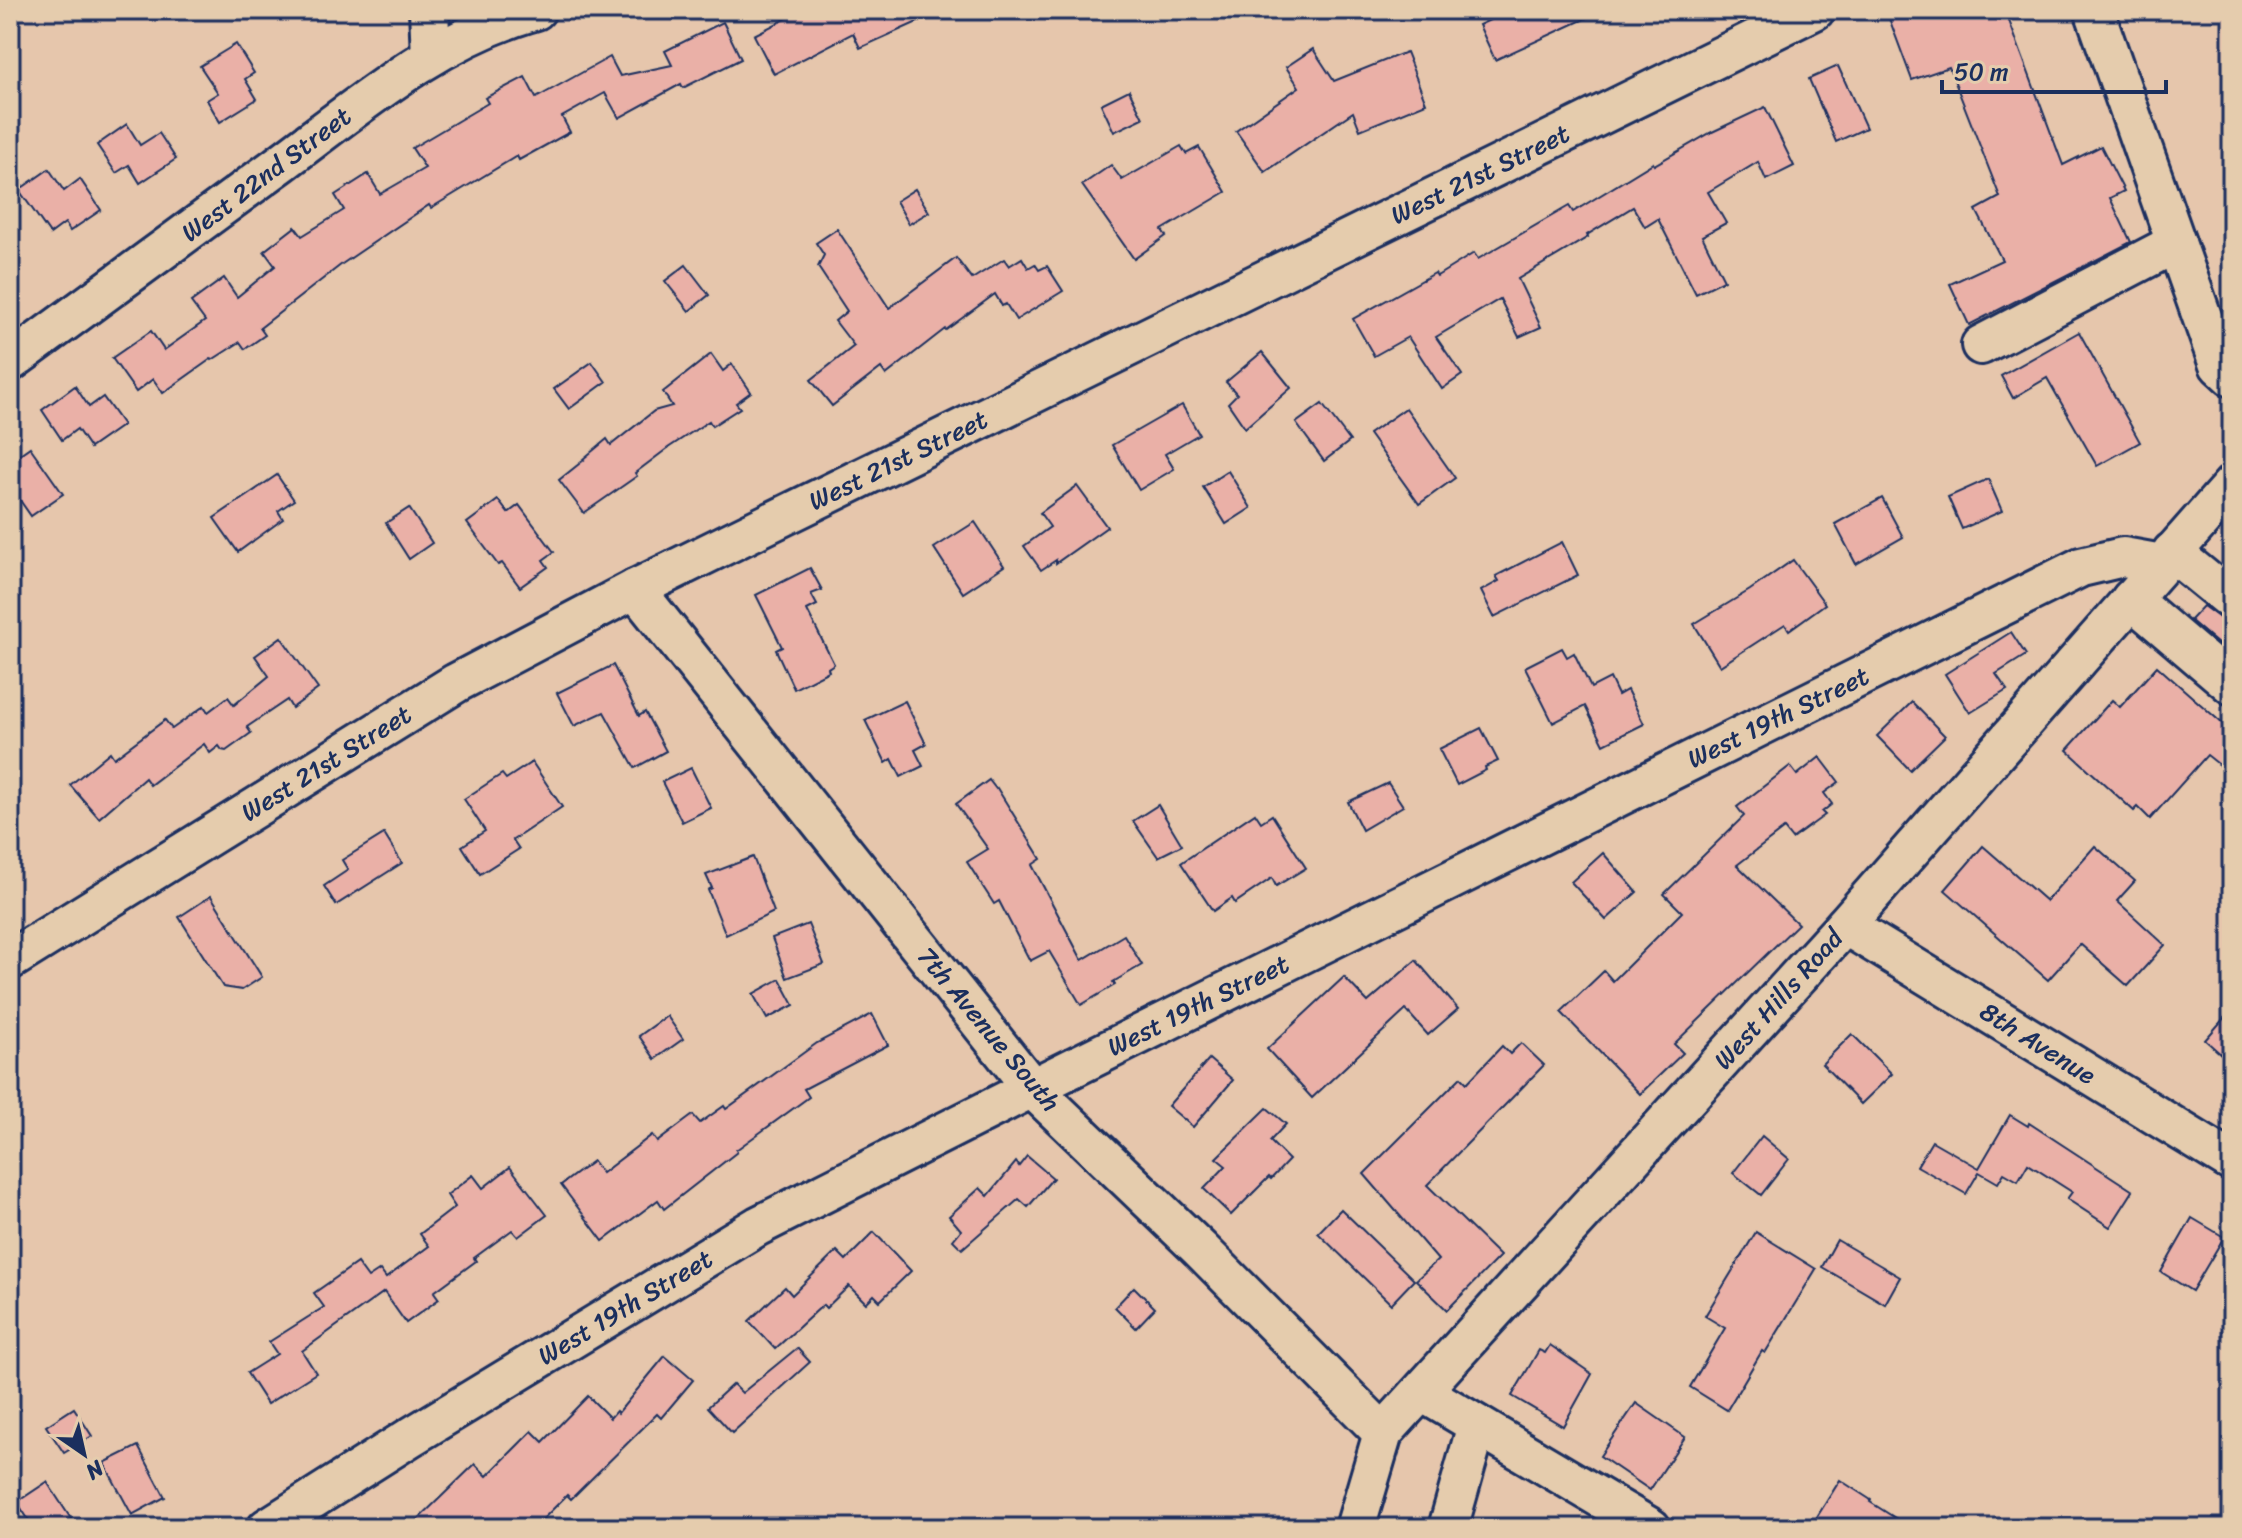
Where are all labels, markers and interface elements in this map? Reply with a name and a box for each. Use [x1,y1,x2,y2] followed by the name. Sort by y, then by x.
[1942,44,2166,94] scale bar
[1954,51,2009,93] text: 50 m
[170,94,362,254] street label: West 22nd Street
[1382,111,1578,237] street label: West 21st Street
[800,397,996,523] street label: West 21st Street
[1679,653,1877,781] street label: West 19th Street
[231,692,421,834] street label: West 21st Street
[1701,916,1856,1080] street label: West Hills Road
[906,936,1072,1122] street label: 7th Avenue South
[1099,941,1297,1069] street label: West 19th Street
[1971,989,2106,1097] street label: 8th Avenue
[528,1236,722,1378] street label: West 19th Street
[44,1414,124,1494] north arrow
[77,1449,113,1491] text: N

